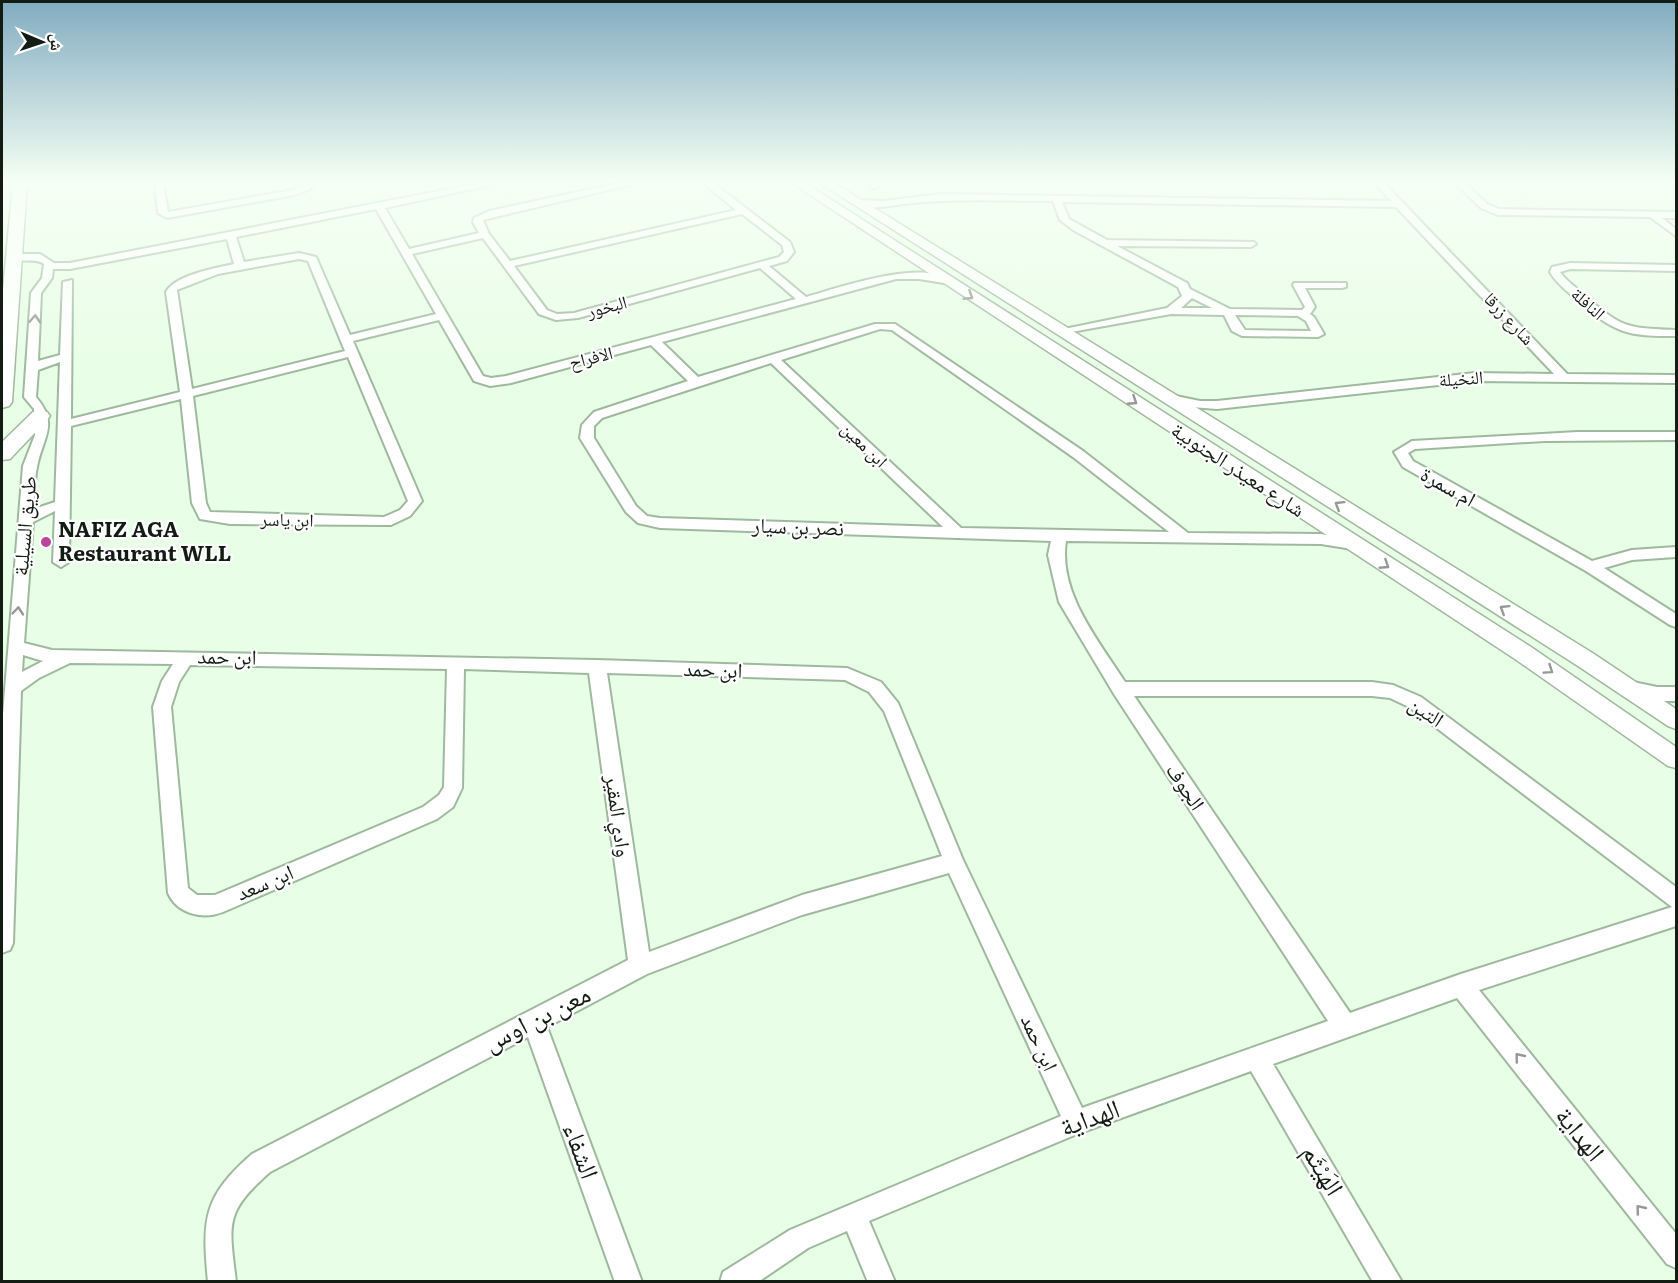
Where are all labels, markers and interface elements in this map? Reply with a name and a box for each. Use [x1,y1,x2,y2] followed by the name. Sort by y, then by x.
[12,12,72,72] north arrow
[46,34,70,51] text: ش
[1566,280,1612,326] street label: النافلة
[1478,285,1542,351] street label: شارع زرقا
[582,287,630,324] street label: البخور
[962,289,973,300] one-way arrow
[28,314,41,323] one-way arrow
[566,338,615,375] street label: الافراح
[1438,362,1484,393] street label: النخيلة
[1127,394,1137,406] one-way arrow
[1166,413,1313,523] street label: شارع معيذر الجنوبية
[836,415,895,473] street label: ابن معين
[1415,457,1483,514] street label: ام سمرة
[3,474,42,577] street label: طريق السيلية
[1335,500,1345,512] one-way arrow
[259,505,314,532] street label: ابن ياسر
[751,507,845,542] street label: نصر بن سيار
[58,512,231,567] place label: NAFIZ AGA Restaurant WLL
[39,535,53,549] marker: NAFIZ AGA Restaurant WLL
[1378,557,1389,568] one-way arrow
[1500,604,1510,616] one-way arrow
[11,607,24,616] one-way arrow
[197,638,257,671] street label: ابن حمد
[683,651,743,684] street label: ابن حمد
[1542,663,1553,674] one-way arrow
[1403,687,1451,733] street label: التين
[1160,756,1214,815] street label: الجوف
[596,771,642,859] street label: وادي المقير
[230,855,298,907] street label: ابن سعد
[476,972,596,1059] street label: معن بن اوس
[1015,1009,1068,1075] street label: ابن حمد
[1515,1053,1526,1064] one-way arrow
[1054,1087,1124,1144] street label: الهداية
[1548,1097,1616,1168] street label: الهداية
[555,1117,611,1184] street label: الشفاء
[1295,1135,1356,1202] street label: الهَيْثَم
[1637,1205,1648,1216] one-way arrow

